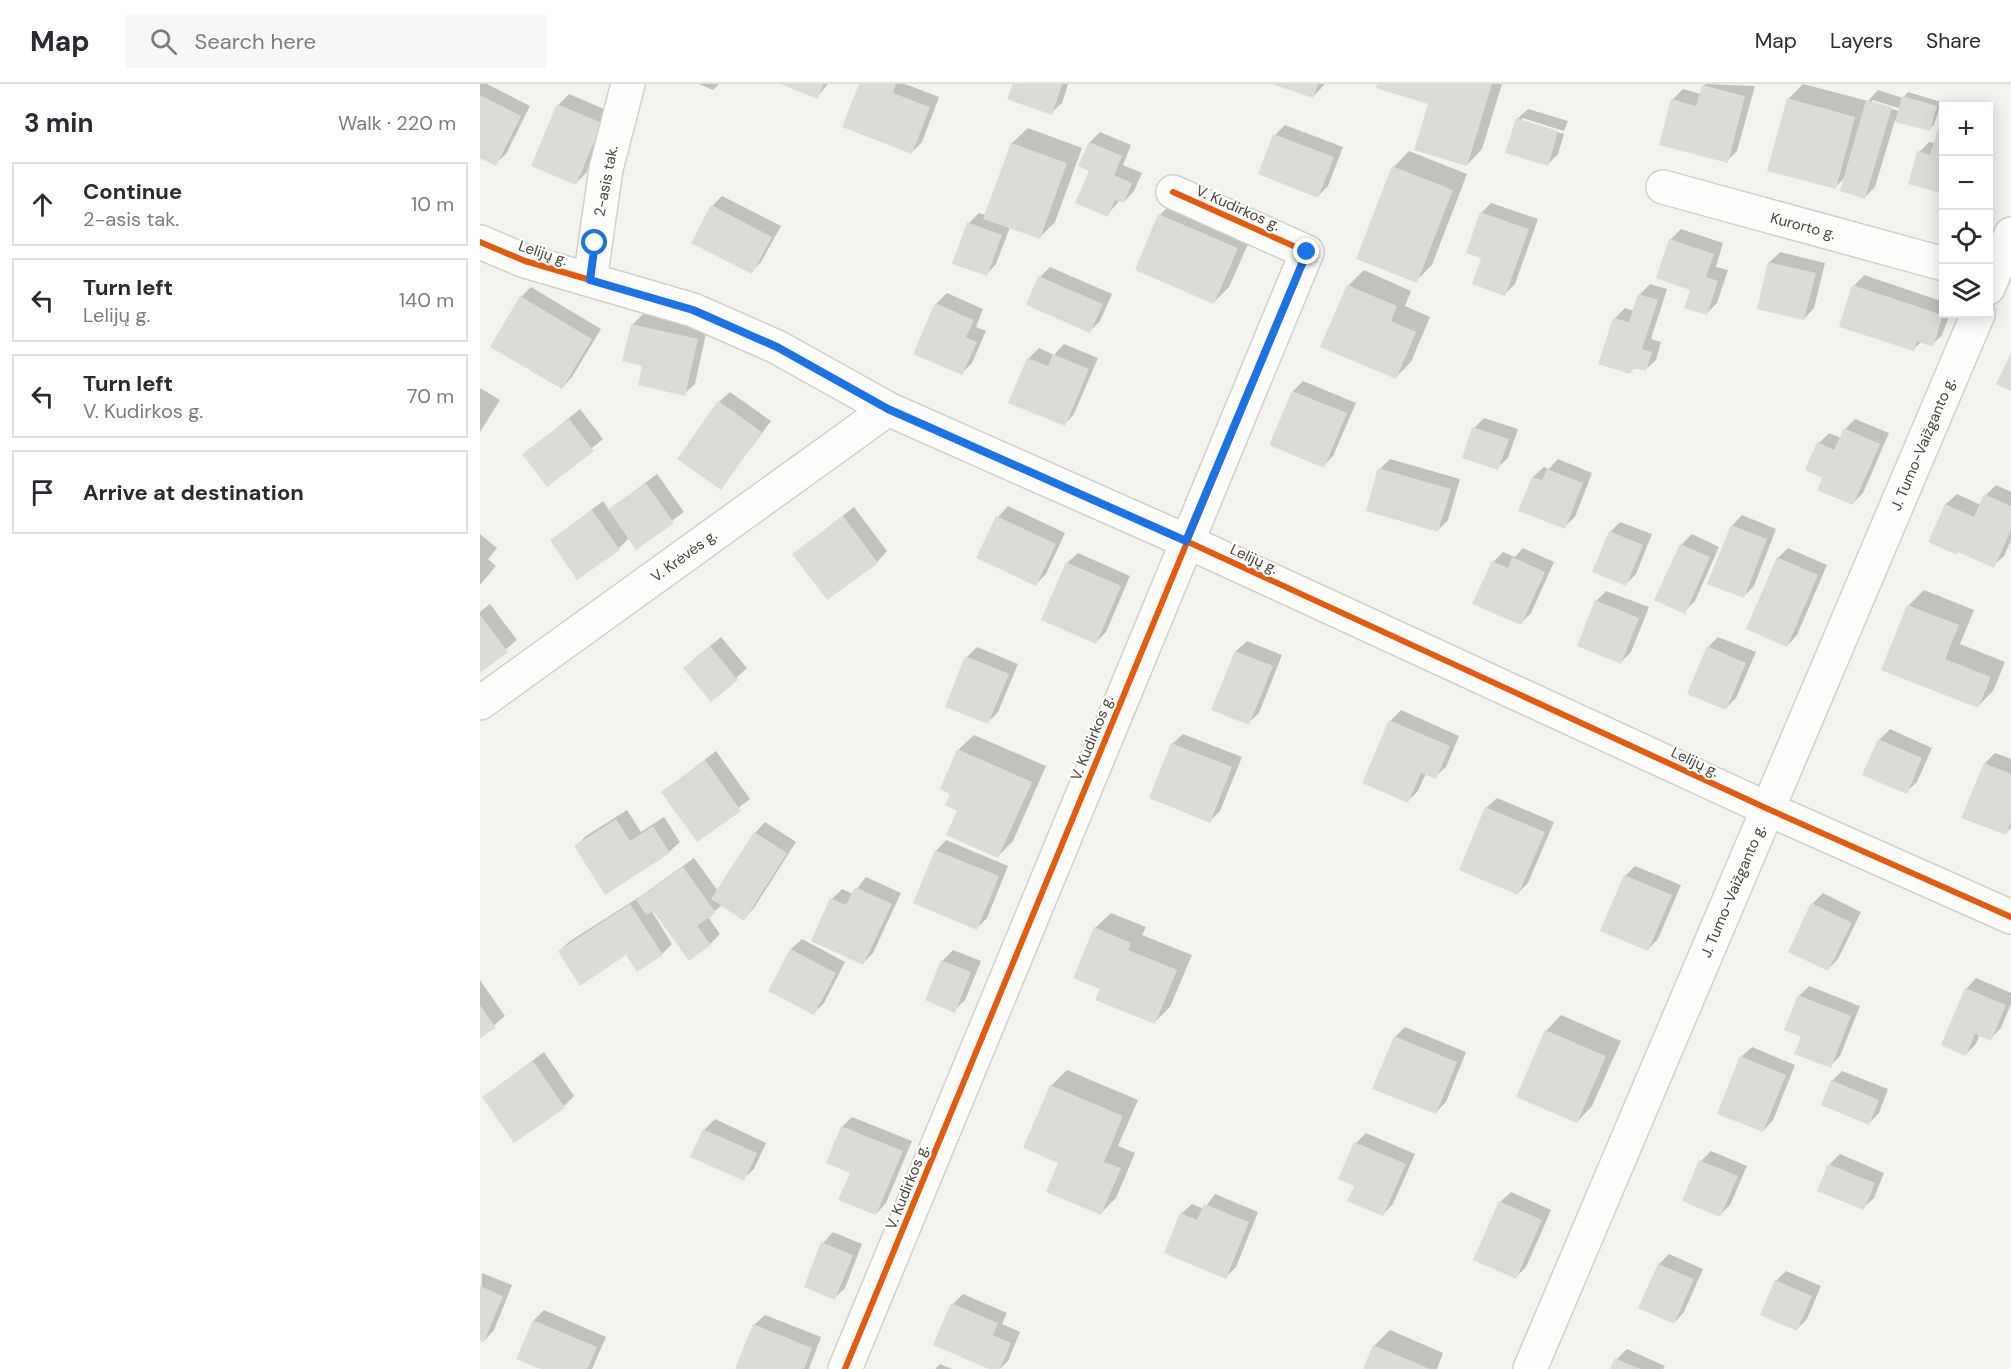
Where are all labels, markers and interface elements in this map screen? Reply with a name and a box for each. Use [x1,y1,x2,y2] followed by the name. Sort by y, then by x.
[126,14,546,68] search box
[30,23,90,60] text: Map
[147,25,180,58] icon: search
[195,27,316,56] text: Search here
[1755,27,1797,55] text: Map
[1830,27,1893,55] text: Layers
[1926,27,1981,55] text: Share
[1939,102,1993,318] map controls
[1939,102,1993,156] button: +
[24,106,93,140] text: 3 min
[338,110,456,136] text: Walk · 220 m
[589,144,623,218] street label: 2-asis tak.
[1939,156,1993,210] button: −
[83,177,182,206] text: Continue
[1193,181,1283,235] street label: V. Kudirkos g.
[26,188,59,221] icon: ahead
[411,191,454,217] text: 10 m
[83,206,179,232] text: 2-asis tak.
[1768,208,1838,244] street label: Kurorto g.
[1939,210,1993,264] button: locate
[581,229,607,255] route start
[516,236,570,270] street label: Lelijų g.
[1293,238,1319,264] route end
[1939,264,1993,318] button: layers
[83,273,173,302] text: Turn left
[26,284,59,317] icon: left
[399,287,454,313] text: 140 m
[83,302,151,328] text: Lelijų g.
[83,369,173,398] text: Turn left
[1886,374,1960,514] street label: J. Tumo-Vaižganto g.
[26,380,59,413] icon: left
[407,383,454,409] text: 70 m
[83,398,203,424] text: V. Kudirkos g.
[26,476,59,509] icon: arrive
[83,478,304,507] text: Arrive at destination
[647,525,721,587] street label: V. Krėvės g.
[1227,539,1281,579] street label: Lelijų g.
[1066,692,1118,784] street label: V. Kudirkos g.
[1668,742,1722,782] street label: Lelijų g.
[1696,821,1770,961] street label: J. Tumo-Vaižganto g.
[881,1141,933,1233] street label: V. Kudirkos g.

